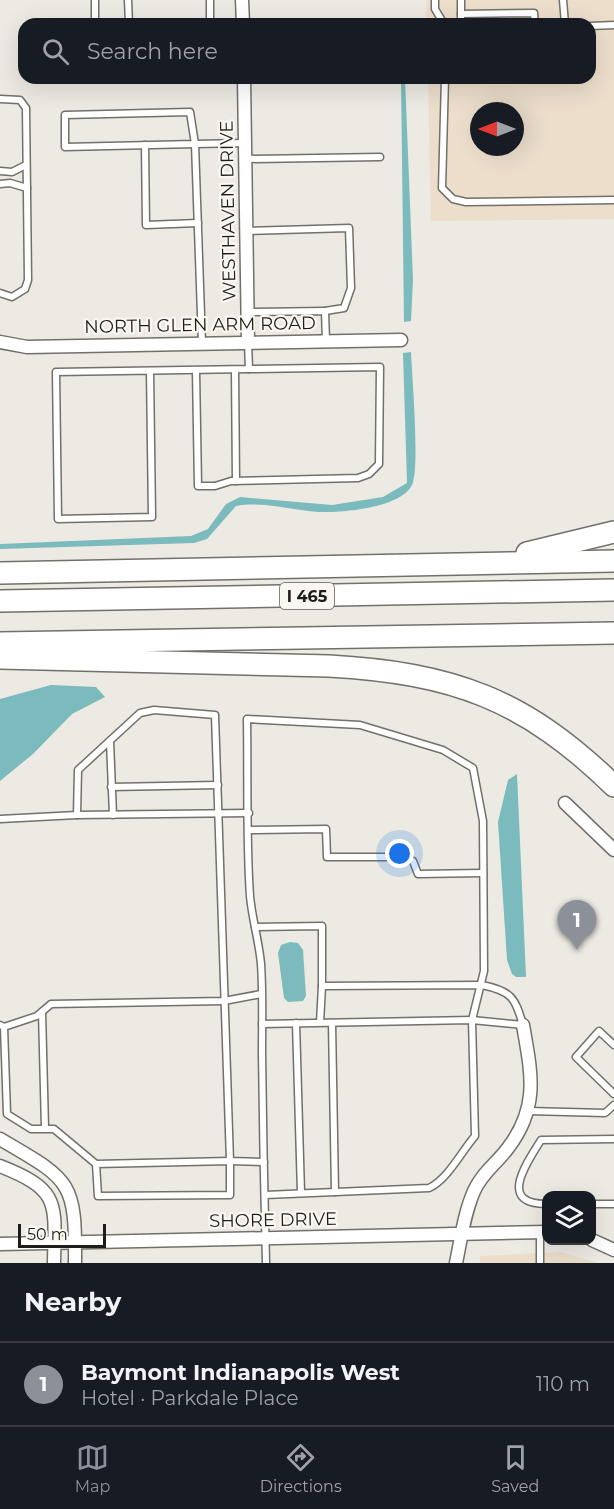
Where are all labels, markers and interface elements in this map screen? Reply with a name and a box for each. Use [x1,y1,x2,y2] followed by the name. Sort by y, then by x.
[18,18,596,84] search box
[39,35,72,68] icon: search
[87,38,218,65] text: Search here
[470,102,524,156] north arrow
[215,120,241,302] street label: WESTHAVEN DRIVE
[84,312,316,338] street label: NORTH GLEN ARM ROAD
[280,583,334,609] road number: I 465
[385,839,414,868] your location
[558,900,596,950] pin: 1
[542,1191,596,1245] map controls
[542,1191,596,1245] button: layers
[209,1208,337,1232] street label: SHORE DRIVE
[18,1221,106,1248] scale bar
[27,1225,68,1244] text: 50 m
[24,1286,121,1318] text: Nearby
[81,1359,400,1386] text: Baymont Indianapolis West
[40,1372,47,1396] text: 1
[536,1372,590,1396] text: 110 m
[81,1386,299,1410] text: Hotel · Parkdale Place
[75,1441,110,1496] tab: Map
[260,1441,342,1496] tab: Directions
[491,1441,539,1496] tab: Saved

